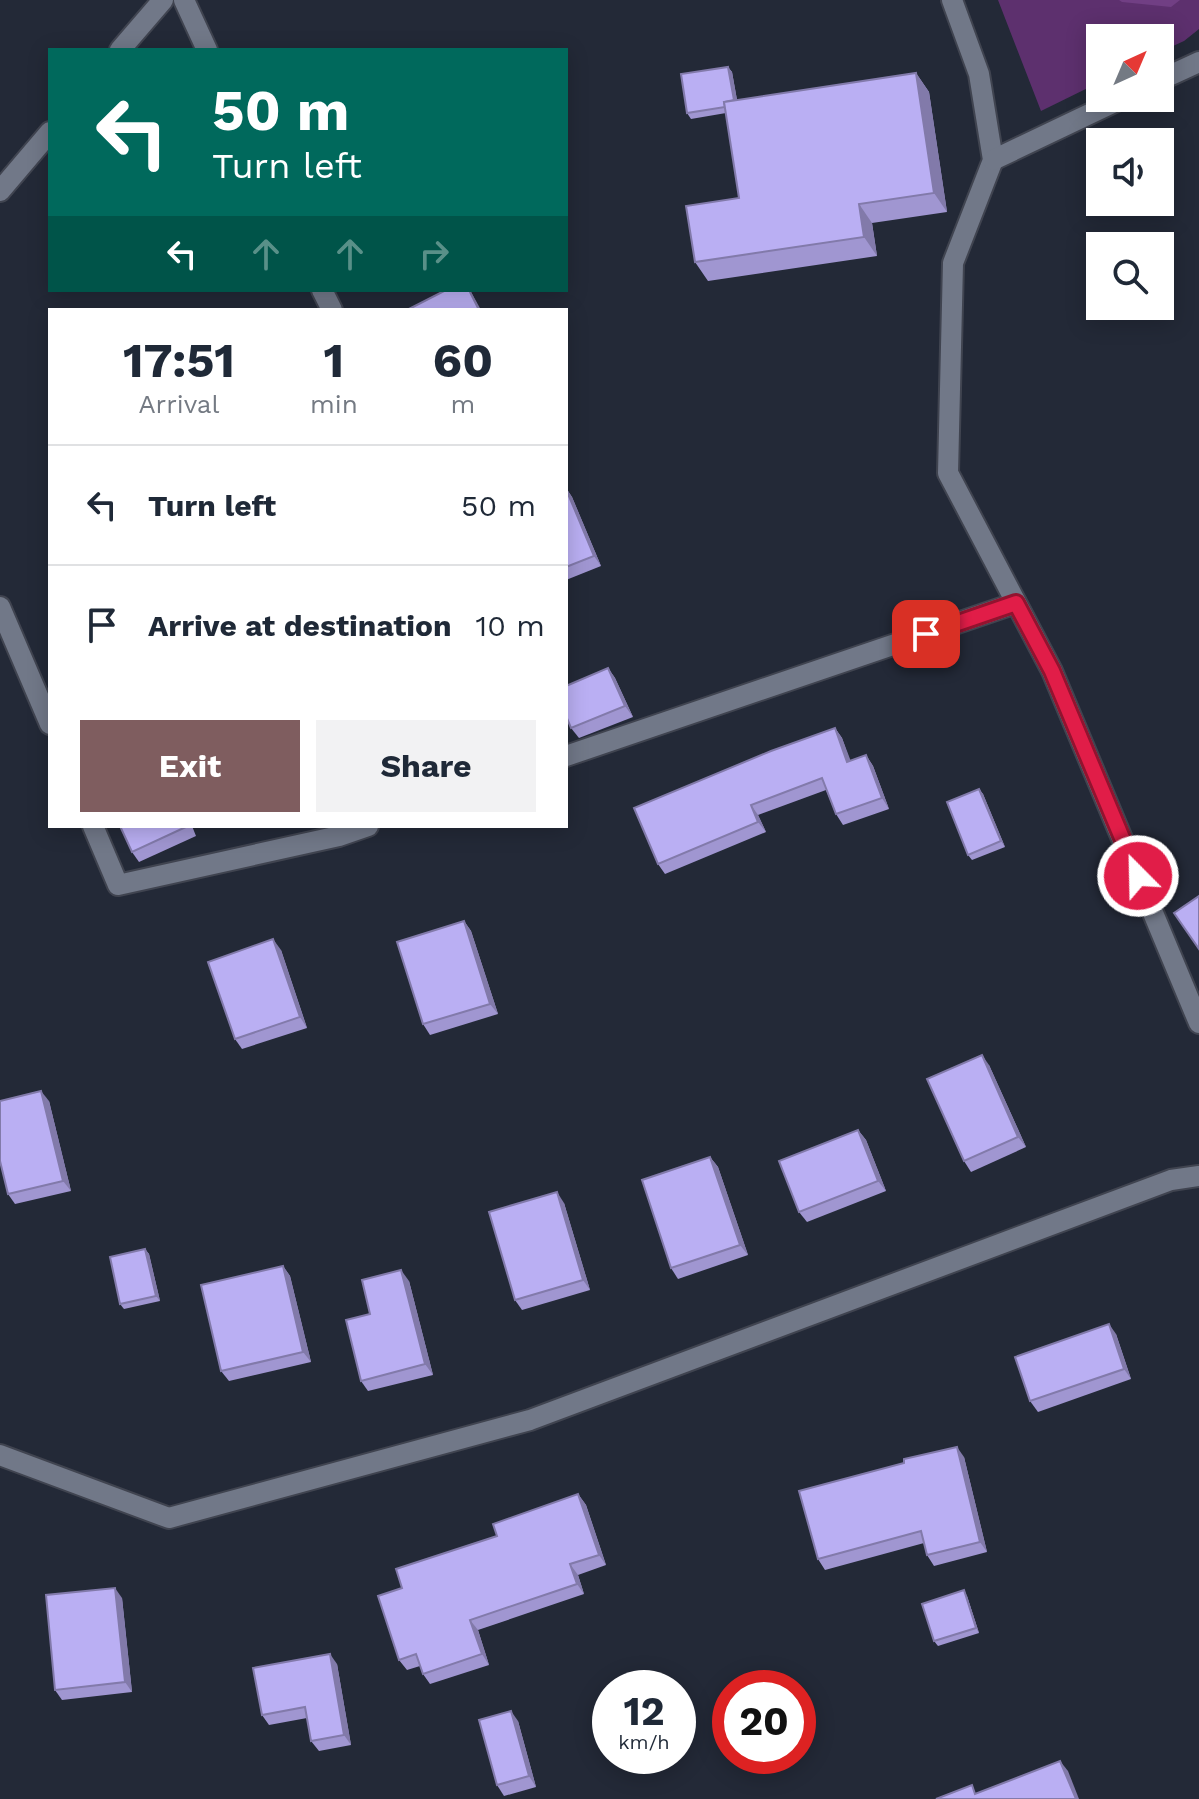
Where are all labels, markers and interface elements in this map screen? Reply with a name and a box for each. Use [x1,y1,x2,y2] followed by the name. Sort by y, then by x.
[1086,24,1174,112] north arrow
[1086,24,1174,320] map controls
[212,78,349,144] text: 50 m
[80,80,184,184] icon: left
[1086,128,1174,216] button: sound
[212,145,362,187] text: Turn left
[160,232,204,276] icon: left
[244,232,288,276] icon: ahead
[328,232,372,276] icon: ahead
[412,232,456,276] icon: right
[1086,232,1174,320] button: search
[123,332,235,389] text: 17:51
[323,332,344,389] text: 1
[433,332,493,389] text: 60
[138,389,220,419] text: Arrival
[310,389,358,419] text: min
[450,389,475,419] text: m
[80,483,124,527] icon: left
[148,488,276,523] text: Turn left
[461,488,536,523] text: 50 m
[892,600,960,668] pin
[80,603,124,647] icon: arrive
[148,608,452,643] text: Arrive at destination
[476,608,545,643] text: 10 m
[904,612,948,656] icon: arrive
[80,720,300,812] button: Exit
[316,720,536,812] button: Share
[1096,834,1180,918] position arrow
[712,1670,816,1774] speed limit sign: 20
[623,1688,665,1735] text: 12
[618,1730,670,1754] text: km/h

